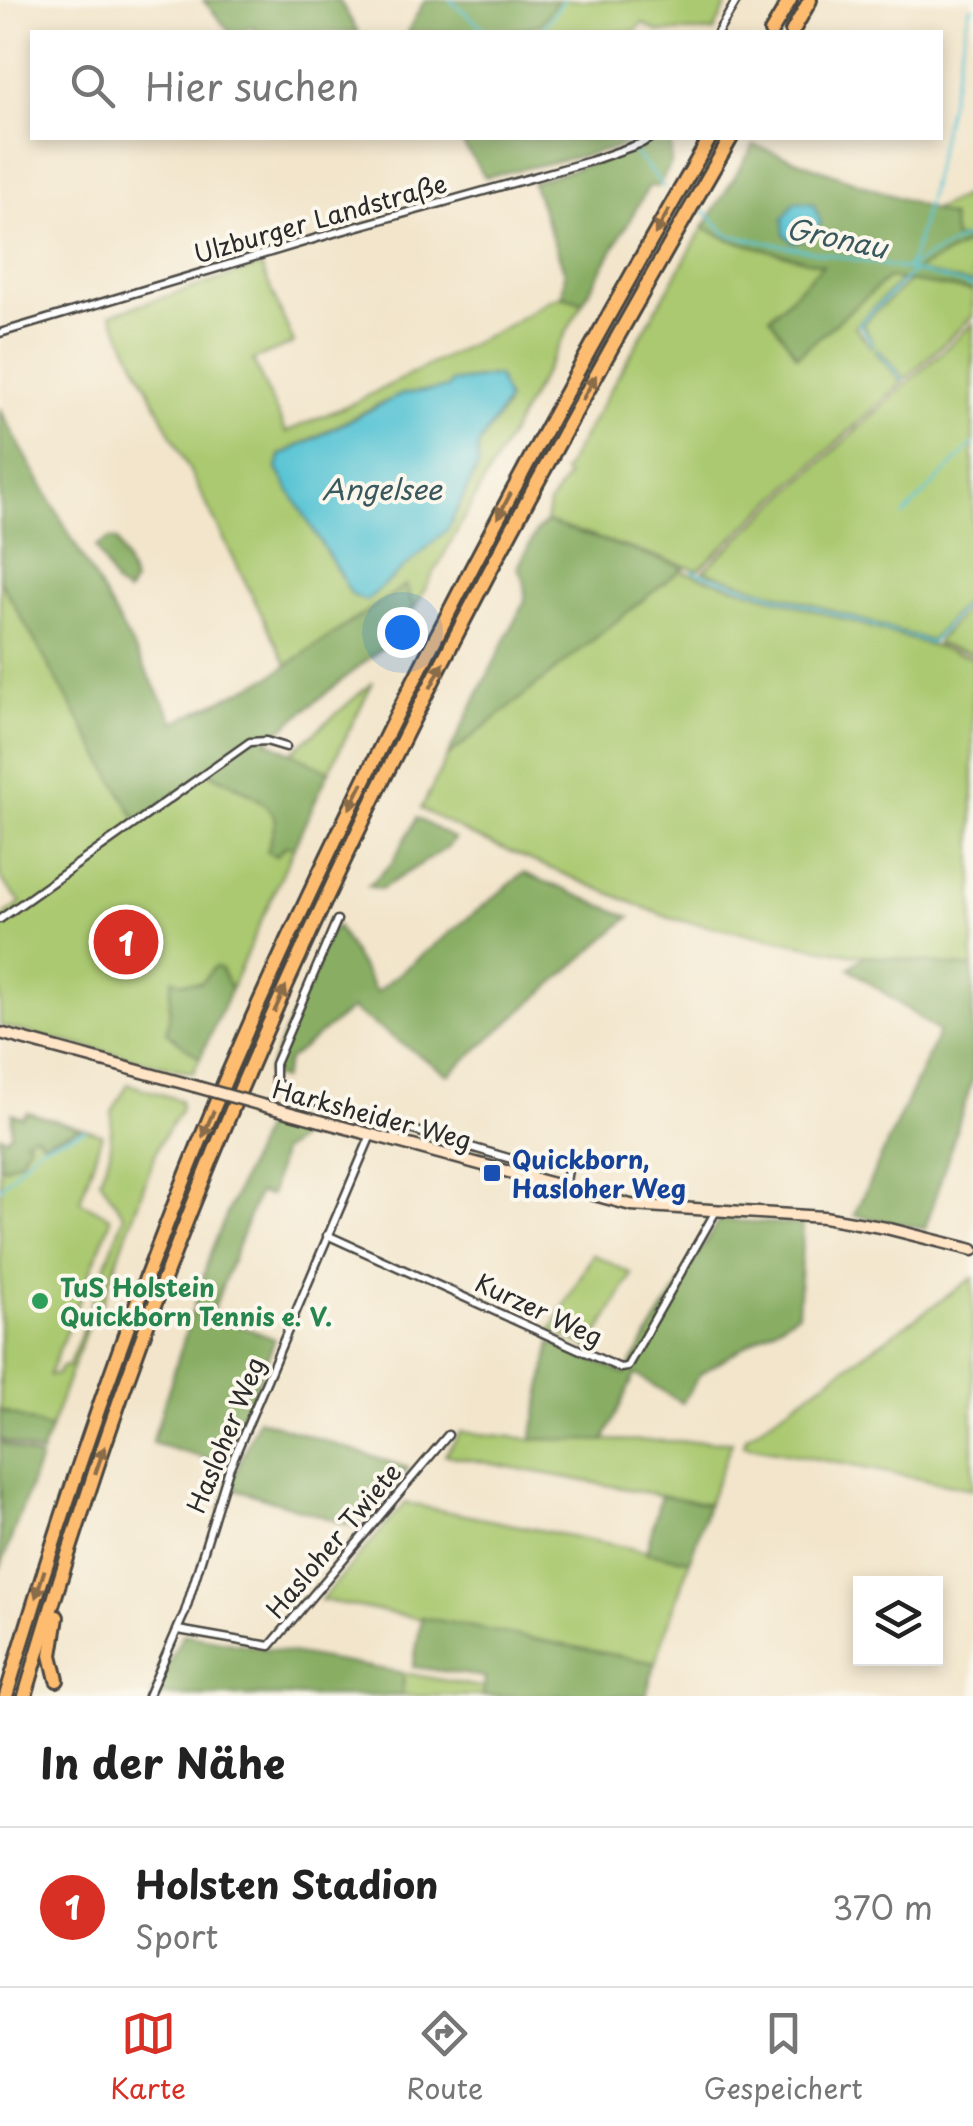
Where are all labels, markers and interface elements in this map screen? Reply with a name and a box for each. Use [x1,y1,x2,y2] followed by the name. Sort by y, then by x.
[30,30,943,140] search box
[145,57,359,114] text: Hier suchen
[65,58,120,113] icon: search
[189,164,451,272] street label: Ulzburger Landstraße
[783,205,893,269] water label: Gronau
[653,208,671,236] one-way arrow
[580,374,598,402] one-way arrow
[322,467,444,510] water label: Angelsee
[496,492,513,521] one-way arrow
[377,607,428,658] your location
[428,660,445,689] one-way arrow
[348,781,365,810] one-way arrow
[94,904,158,980] pin: 1
[272,984,288,1014] one-way arrow
[268,1069,476,1159] street label: Harksheider Weg
[200,1109,216,1139] one-way arrow
[512,1140,686,1207] place label: Quickborn, Hasloher Weg
[481,1162,503,1184] marker: Quickborn, Hasloher Weg
[469,1263,609,1355] street label: Kurzer Weg
[60,1268,332,1335] place label: TuS Holstein Quickborn Tennis e. V.
[29,1290,51,1312] marker: TuS Holstein Quickborn Tennis e. V.
[176,1351,274,1519] street label: Hasloher Weg
[93,1444,108,1474] one-way arrow
[256,1454,410,1626] street label: Hasloher Twiete
[32,1569,47,1599] one-way arrow
[853,1576,943,1666] map controls
[853,1576,943,1666] button: layers
[40,1730,285,1793] text: In der Nähe
[135,1855,439,1912] text: Holsten Stadion
[65,1883,80,1931] text: 1
[832,1883,933,1931] text: 370 m
[135,1912,218,1960] text: Sport
[110,2006,186,2109] tab: Karte
[406,2006,483,2109] tab: Route
[704,2006,863,2109] tab: Gespeichert

